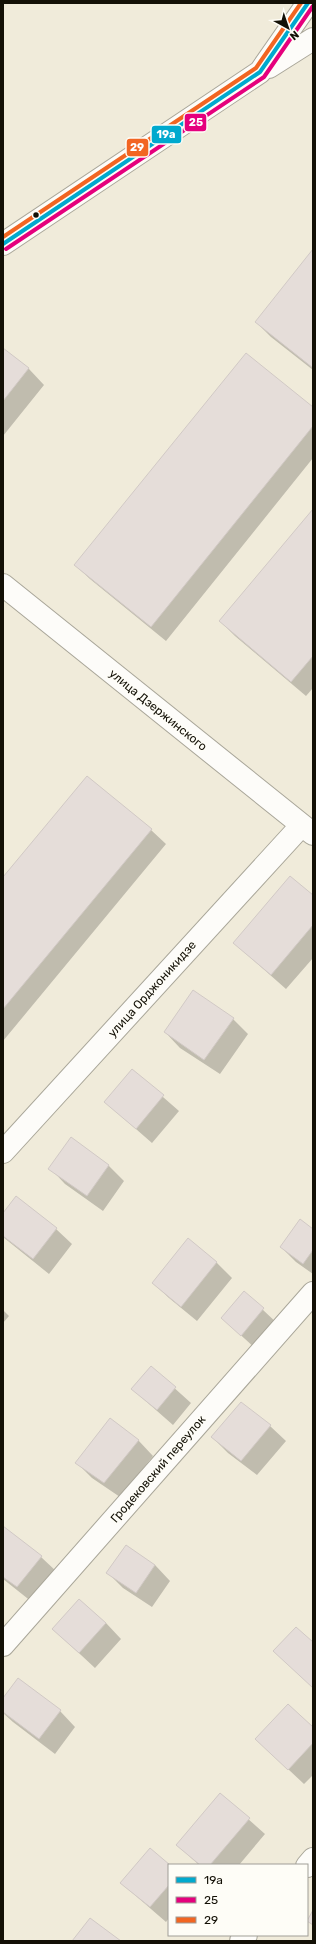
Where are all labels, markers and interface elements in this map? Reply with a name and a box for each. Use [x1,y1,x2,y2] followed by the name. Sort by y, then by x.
[268,8,308,48] north arrow
[287,28,301,43] text: N
[184,113,207,132] line badge: 25
[189,116,203,129] text: 25
[151,125,182,144] line badge: 19а
[156,128,176,141] text: 19а
[126,138,149,157] line badge: 29
[130,141,144,154] text: 29
[31,210,41,220] unlabelled marker
[106,666,210,754] street label: улица Дзержинского
[105,938,199,1040] street label: улица Орджоникидзе
[108,1412,209,1525] street label: Гродековский переулок
[168,1864,308,1936] legend
[204,1873,223,1887] text: 19а
[204,1893,218,1907] text: 25
[204,1913,218,1927] text: 29

